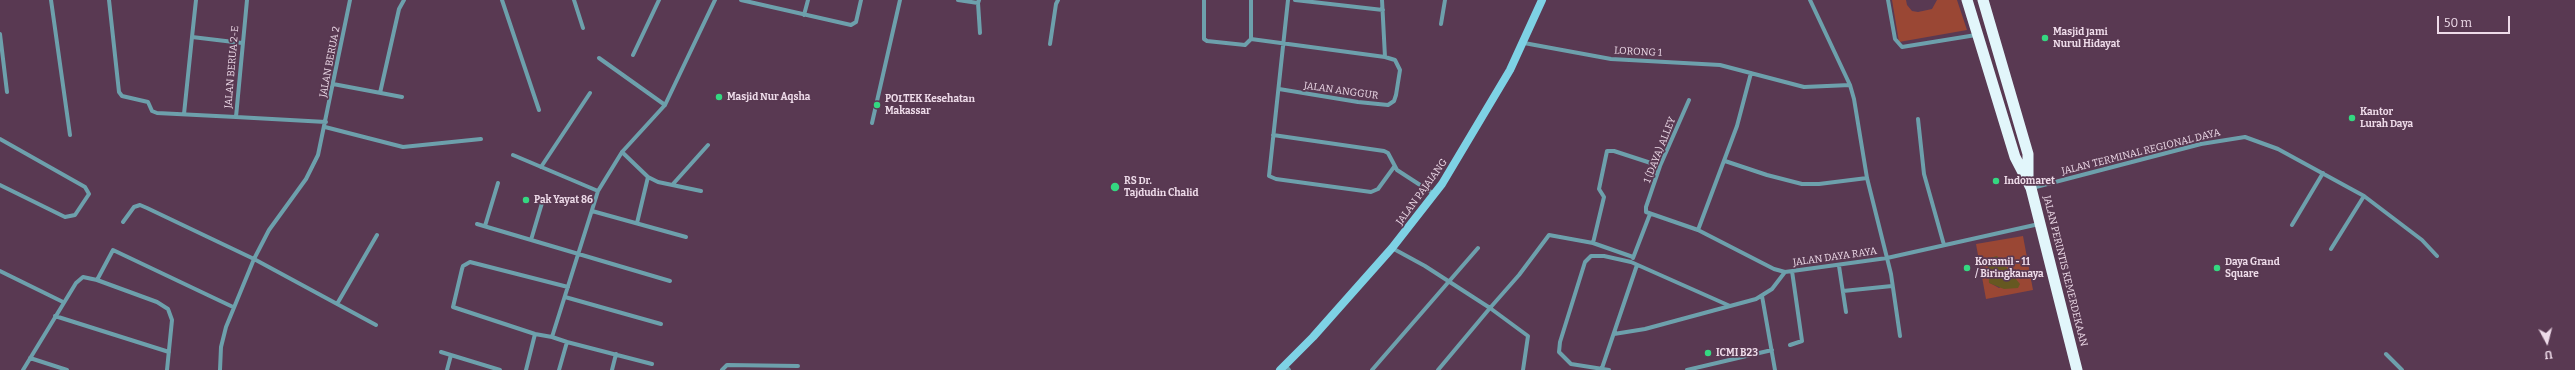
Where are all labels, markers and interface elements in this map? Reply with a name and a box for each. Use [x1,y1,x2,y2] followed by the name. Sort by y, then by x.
[2439,8,2512,34] scale bar
[2444,16,2472,30] text: 50 m
[222,25,242,109] street label: JALAN BERUA 2-E
[317,26,343,98] street label: JALAN BERUA 2
[2053,26,2120,50] place label: Masjid Jami Nurul Hidayat
[2040,33,2050,43] marker: Masjid Jami Nurul Hidayat
[1614,45,1662,59] street label: LORONG 1
[1303,80,1379,102] street label: JALAN ANGGUR
[727,91,810,103] place label: Masjid Nur Aqsha
[714,92,724,102] marker: Masjid Nur Aqsha
[885,93,975,116] place label: POLTEK Kesehatan Makassar
[872,100,882,110] marker: POLTEK Kesehatan Makassar
[2360,106,2413,130] place label: Kantor Lurah Daya
[2347,113,2357,123] marker: Kantor Lurah Daya
[1641,115,1679,185] street label: 1 (DAYA) ALLEY
[2060,126,2222,178] street label: JALAN TERMINAL REGIONAL DAYA
[1394,157,1450,227] street label: JALAN PAJAIANG
[1124,175,1198,198] place label: RS Dr. Tajdudin Chalid
[2004,175,2055,187] place label: Indomaret
[1991,176,2001,186] marker: Indomaret
[1109,181,1121,193] marker: RS Dr. Tajdudin Chalid
[534,194,593,206] place label: Pak Yayat 86
[2040,194,2090,348] street label: JALAN PERINTIS KEMERDEKAAN
[521,195,531,205] marker: Pak Yayat 86
[1792,245,1878,269] street label: JALAN DAYA RAYA
[1975,256,2044,280] place label: Koramil - 11 / Biringkanaya
[2225,256,2280,280] place label: Daya Grand Square
[1962,263,1972,273] marker: Koramil - 11 / Biringkanaya
[2212,263,2222,273] marker: Daya Grand Square
[2527,322,2567,362] north arrow
[1716,347,1758,359] place label: ICMI B23
[2544,347,2553,361] text: U
[1703,348,1713,358] marker: ICMI B23

